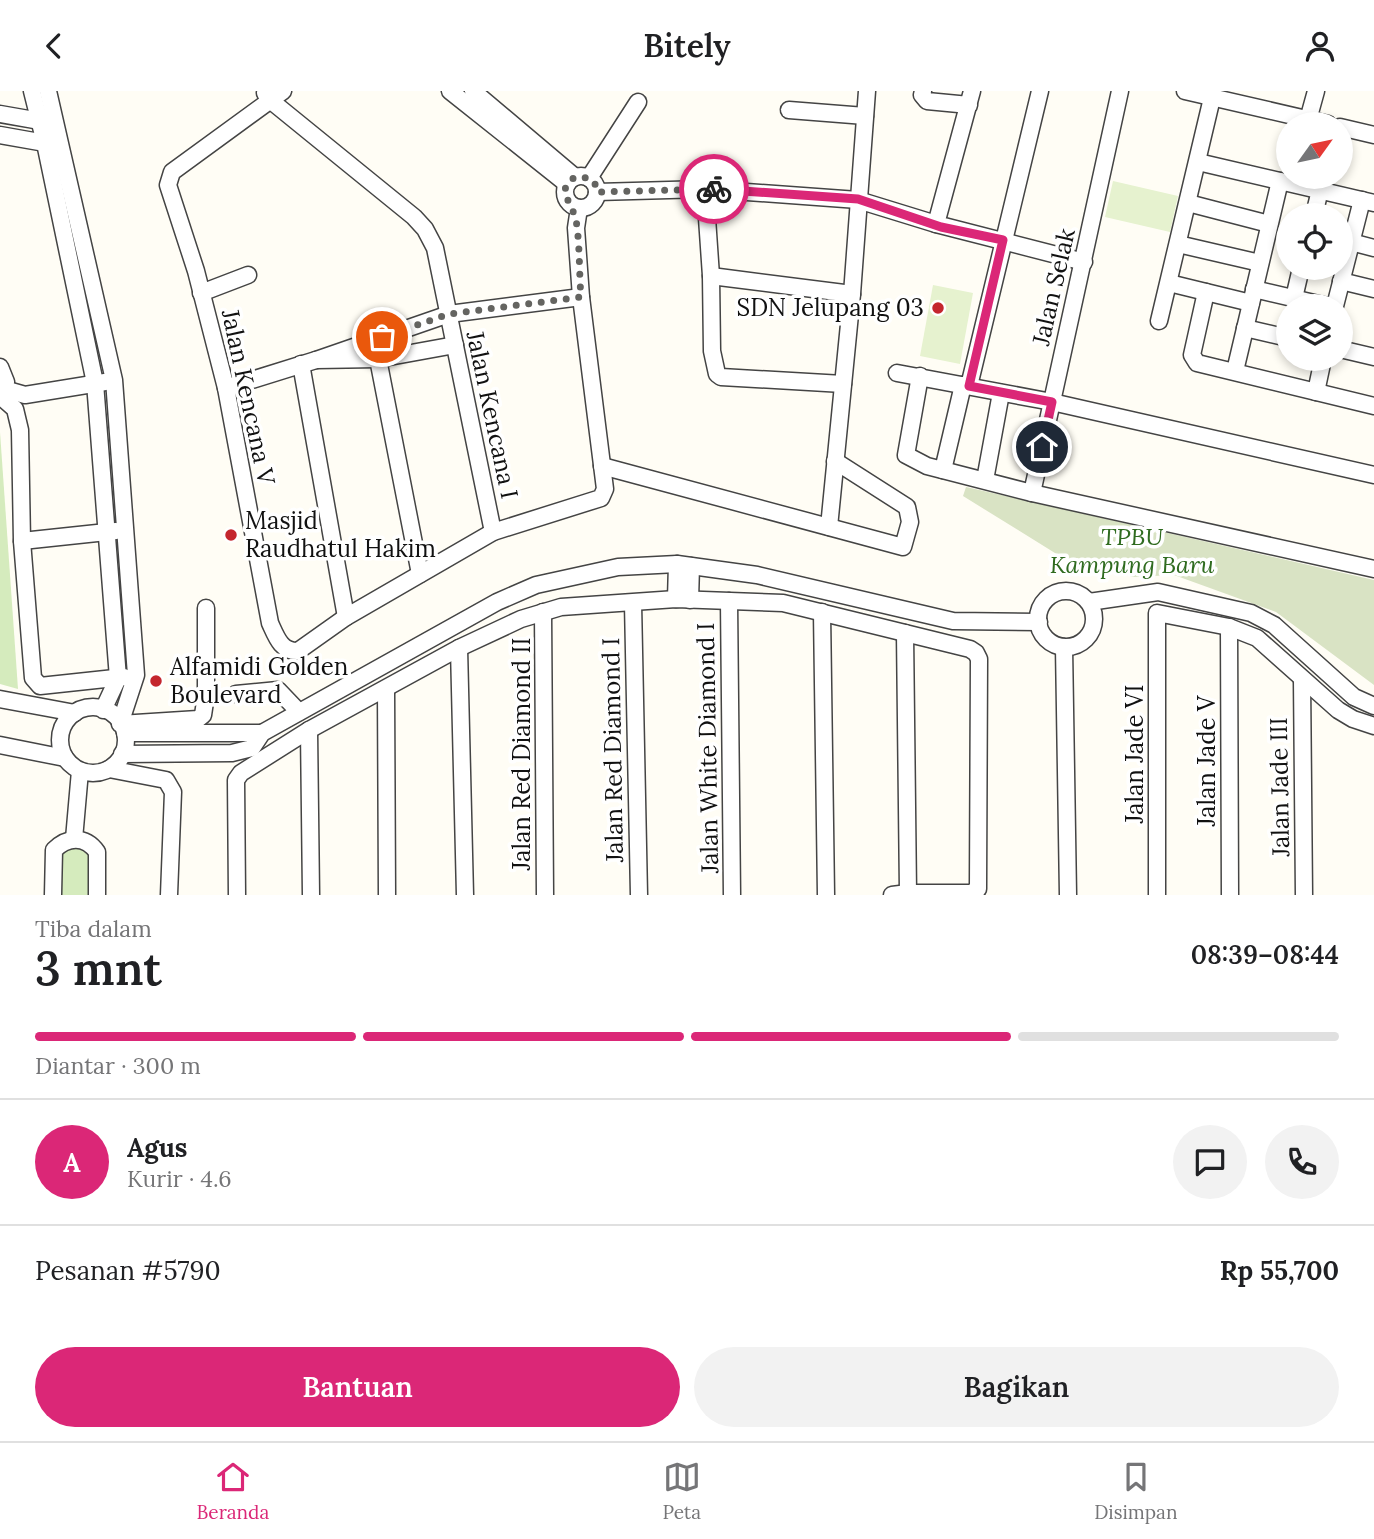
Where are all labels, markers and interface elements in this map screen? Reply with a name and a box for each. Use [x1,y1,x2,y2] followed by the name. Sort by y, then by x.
[643,25,731,66] text: Bitely
[35,27,73,65] icon: back
[1301,27,1339,65] icon: person
[1276,112,1353,189] north arrow
[1276,112,1353,371] map controls
[679,154,749,224] courier
[695,170,733,208] icon: bike
[1276,203,1353,280] button: locate
[1025,225,1082,349] street label: Jalan Selak
[737,292,924,323] place label: SDN Jelupang 03
[1276,294,1353,371] button: layers
[930,300,946,316] marker: SDN Jelupang 03
[215,305,282,489] street label: Jalan Kencana V
[352,307,412,367] pin
[363,318,401,356] icon: bag
[459,327,525,502] street label: Jalan Kencana I
[1012,417,1072,477] pin
[1023,428,1061,466] icon: home
[245,505,436,564] place label: Masjid Raudhatul Hakim
[1050,521,1215,580] park label: TPBU Kampung Baru
[223,527,239,543] marker: Masjid Raudhatul Hakim
[690,622,725,875] street label: Jalan White Diamond I
[506,637,537,872] street label: Jalan Red Diamond II
[595,637,630,864] street label: Jalan Red Diamond I
[169,651,348,710] place label: Alfamidi Golden Boulevard
[148,673,164,689] marker: Alfamidi Golden Boulevard
[1119,684,1150,825] street label: Jalan Jade VI
[1191,694,1222,828] street label: Jalan Jade V
[1263,717,1296,858] street label: Jalan Jade III
[35,914,152,943] text: Tiba dalam
[1191,938,1339,971] text: 08:39–08:44
[35,939,162,998] text: 3 mnt
[35,1051,201,1080] text: Diantar · 300 m
[1173,1125,1247,1199] button: chat
[1265,1125,1339,1199] button: phone
[127,1131,187,1164] text: Agus
[63,1146,81,1179] text: A
[127,1164,232,1193] text: Kurir · 4.6
[35,1254,221,1287] text: Pesanan #5790
[1220,1254,1339,1287] text: Rp 55,700
[35,1347,680,1427] button: Bantuan
[694,1347,1339,1427] button: Bagikan
[197,1458,269,1524] tab: Beranda
[662,1458,701,1524] tab: Peta
[1094,1458,1177,1524] tab: Disimpan

